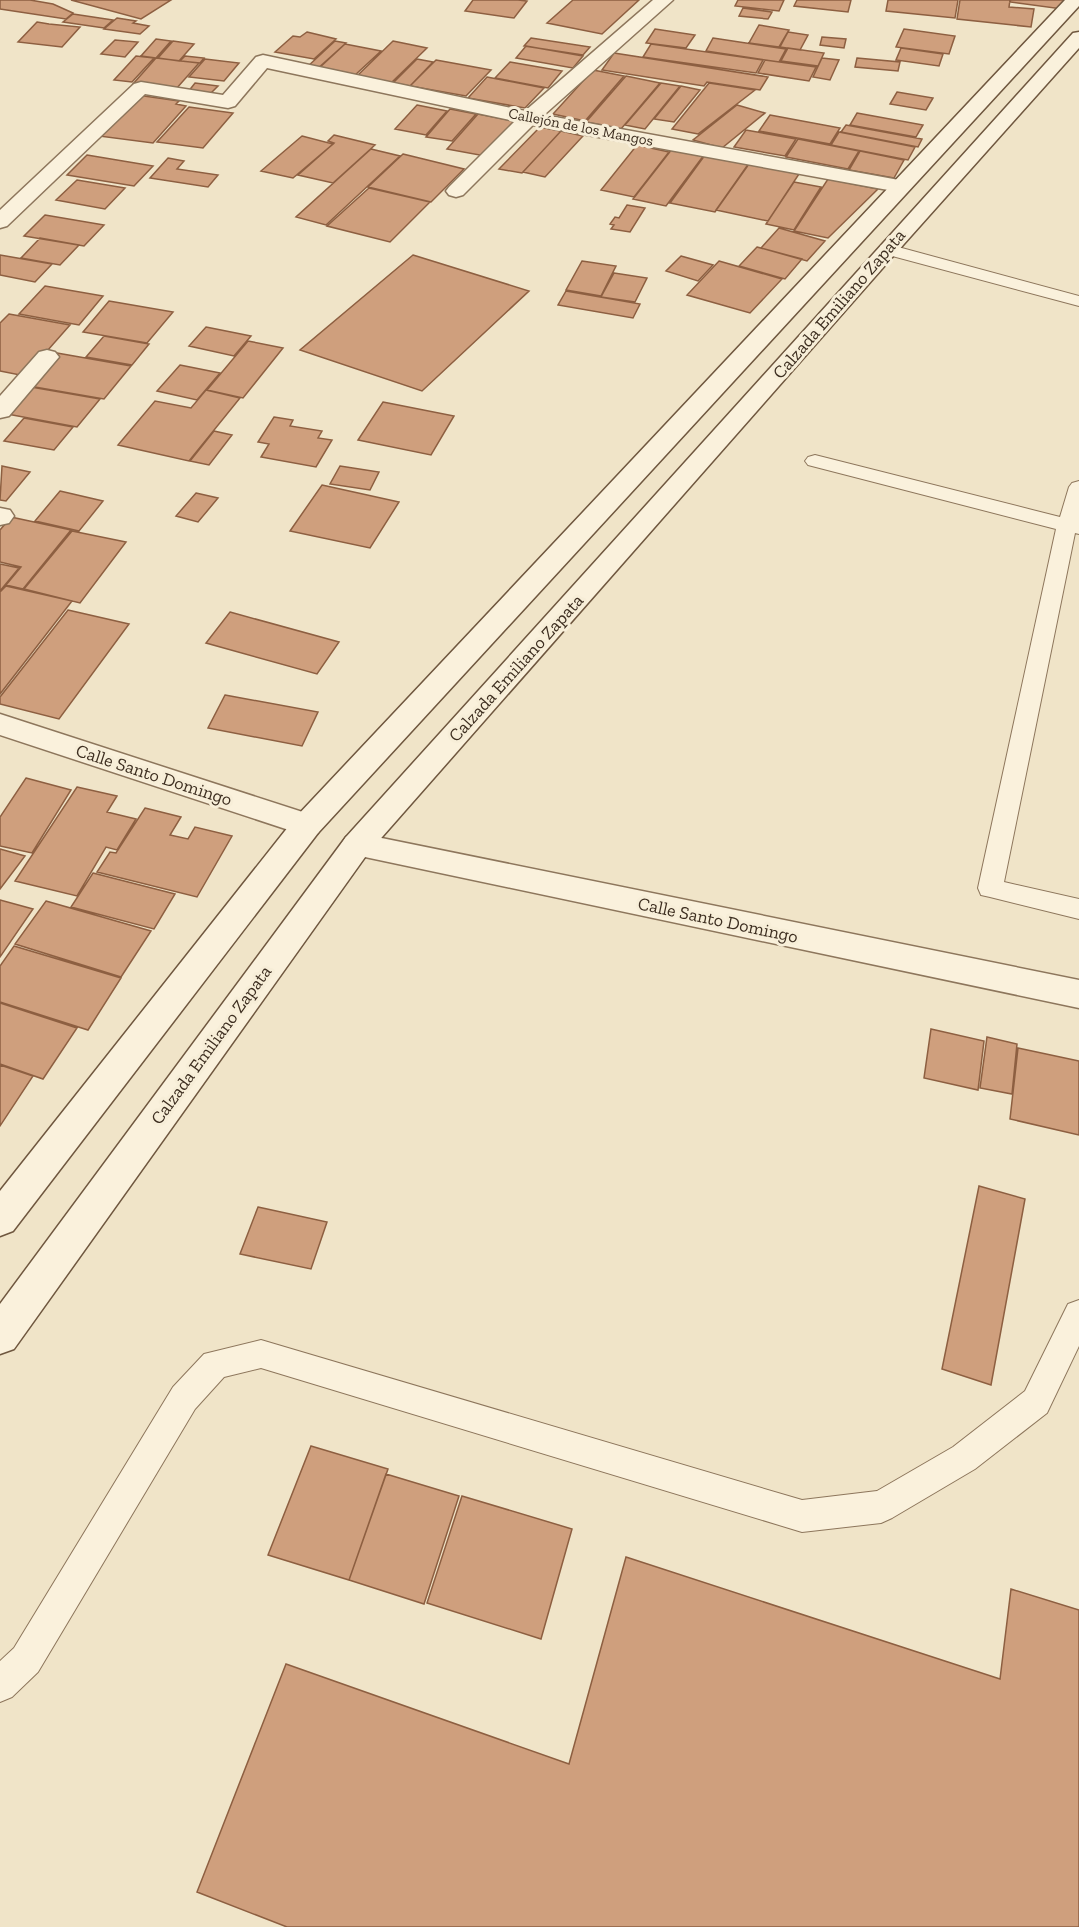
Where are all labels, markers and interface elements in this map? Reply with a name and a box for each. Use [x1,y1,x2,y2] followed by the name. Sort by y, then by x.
[507,104,655,150] street label: Callejón de los Mangos
[768,224,910,383] street label: Calzada Emiliano Zapata
[444,589,588,746] street label: Calzada Emiliano Zapata
[73,739,235,811] street label: Calle Santo Domingo
[636,892,800,948] street label: Calle Santo Domingo
[146,961,276,1129] street label: Calzada Emiliano Zapata

